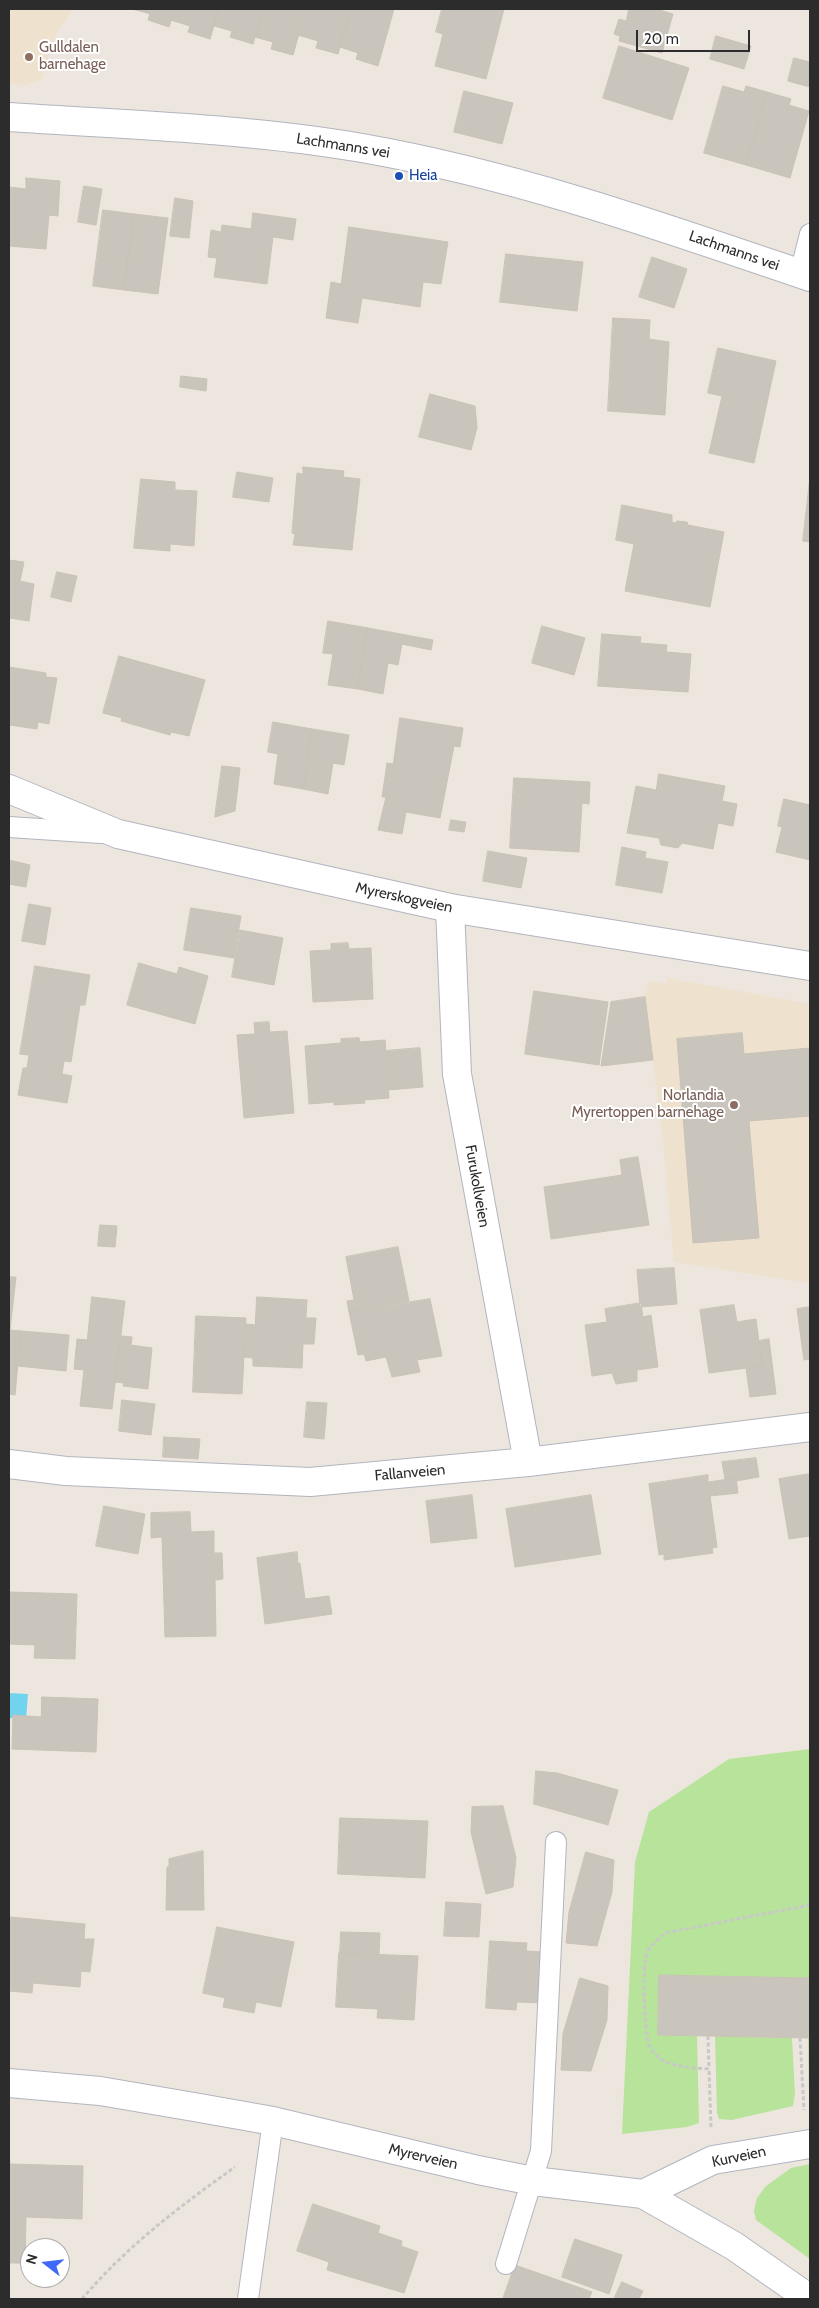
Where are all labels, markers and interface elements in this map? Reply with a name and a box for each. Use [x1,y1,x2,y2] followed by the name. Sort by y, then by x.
[639,20,753,52] scale bar
[644,30,679,48] text: 20 m
[39,39,106,74] place label: Gulldalen barnehage
[23,51,35,63] marker: Gulldalen barnehage
[295,130,391,162] street label: Lachmanns vei
[409,167,437,185] place label: Heia
[393,170,405,182] marker: Heia
[686,227,782,275] street label: Lachmanns vei
[354,879,454,917] street label: Myrerskogveien
[571,1087,724,1122] place label: Norlandia Myrertoppen barnehage
[728,1099,740,1111] marker: Norlandia Myrertoppen barnehage
[461,1143,493,1229] street label: Furukollveien
[374,1461,446,1485] street label: Fallanveien
[387,2140,459,2174] street label: Myrerveien
[710,2142,768,2172] street label: Kurveien
[20,2238,70,2288] north arrow
[22,2252,42,2266] text: N

